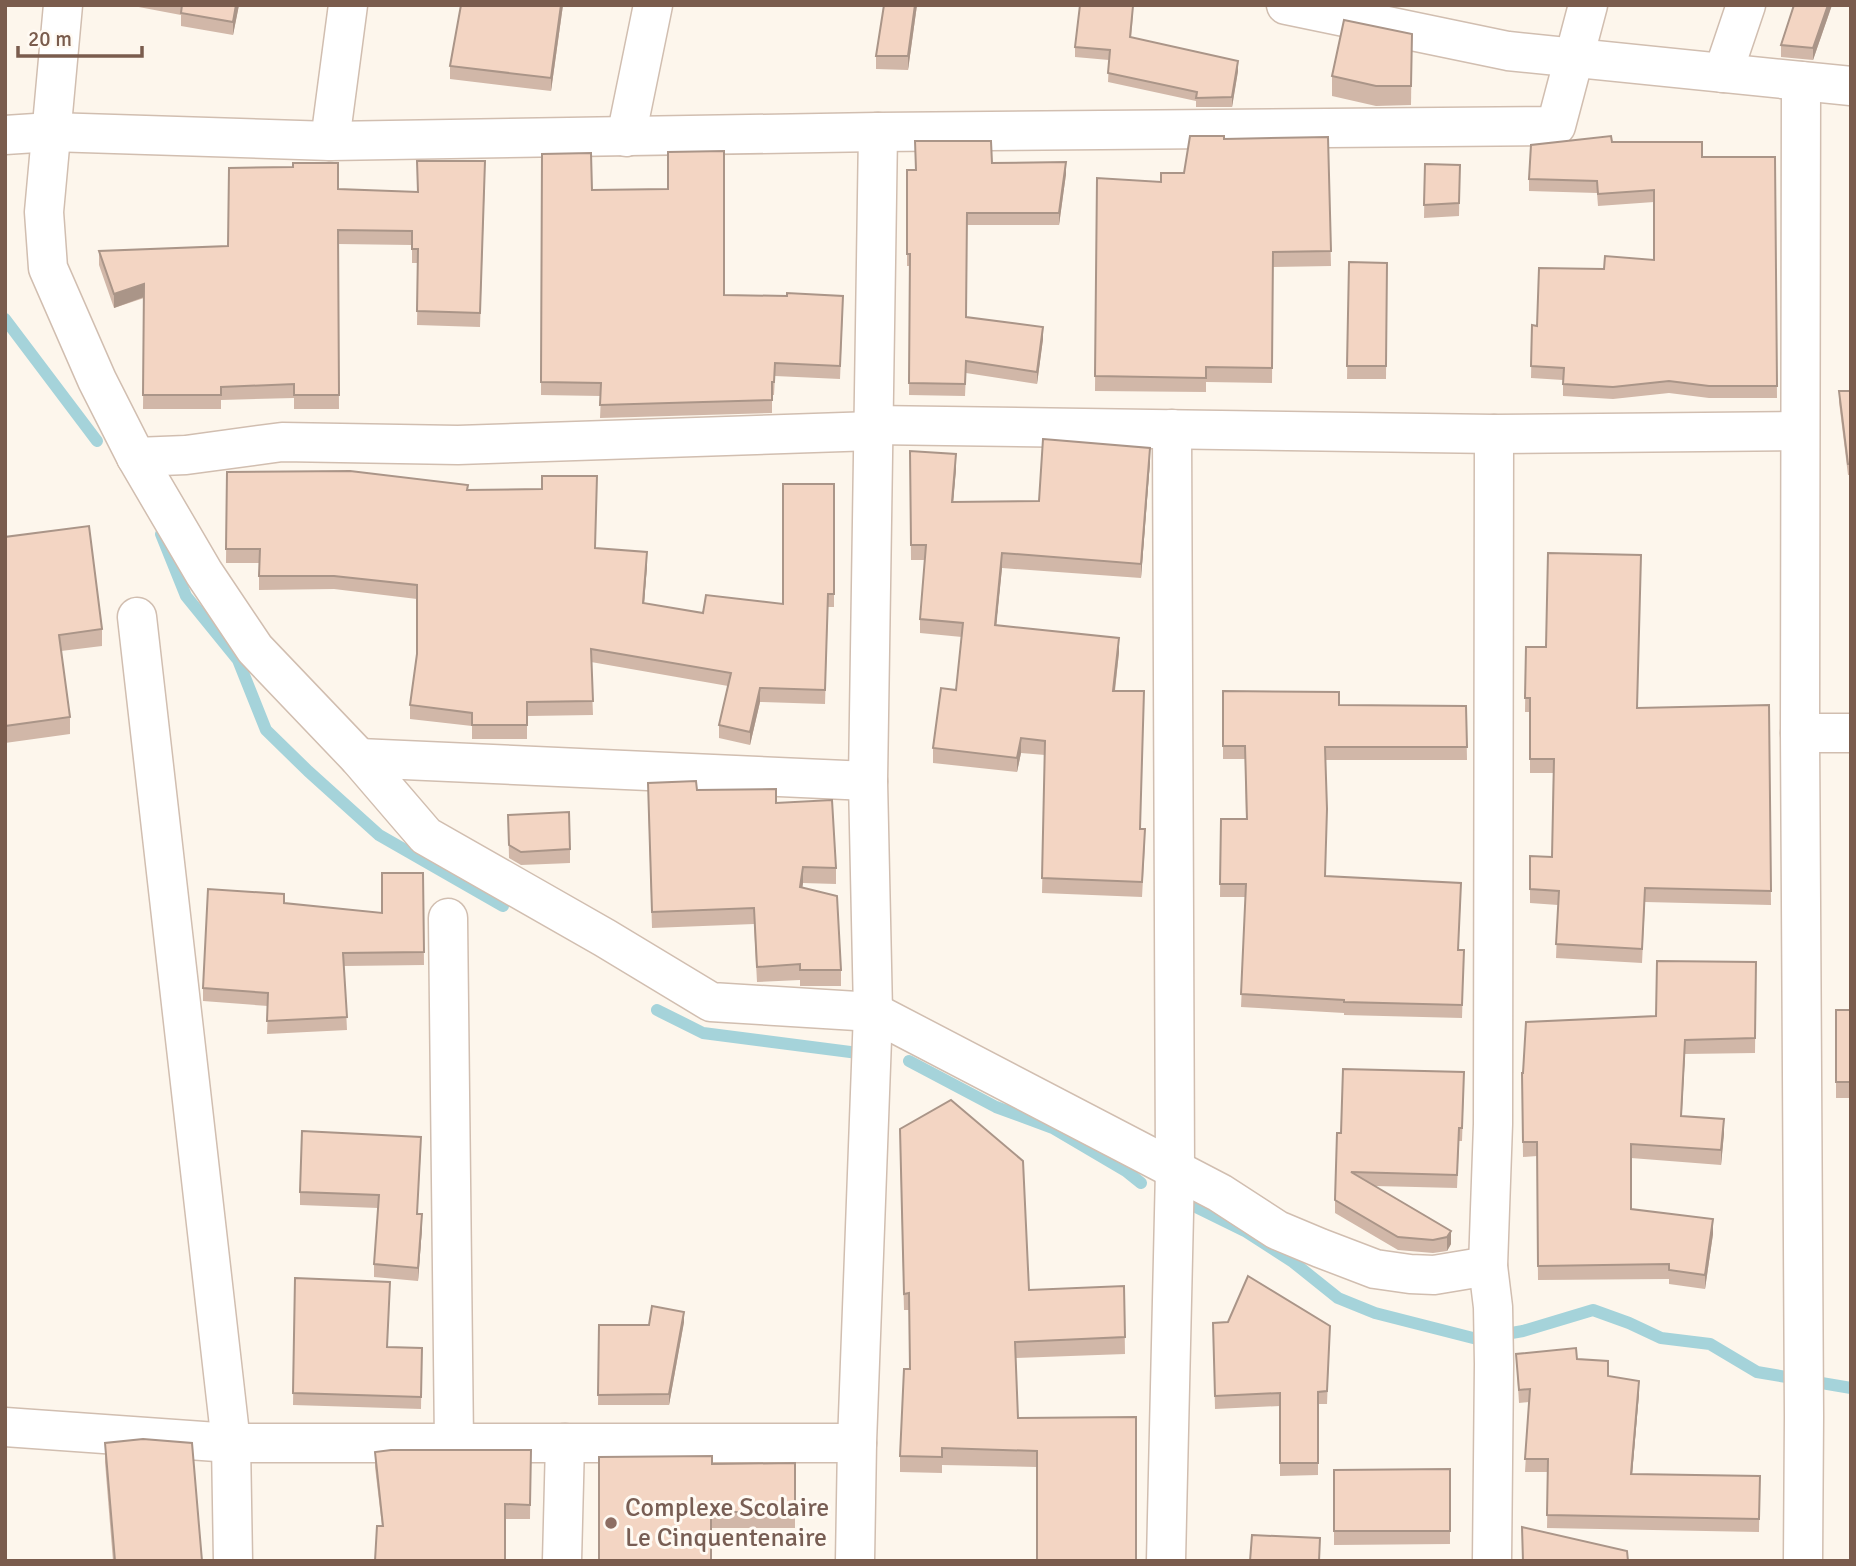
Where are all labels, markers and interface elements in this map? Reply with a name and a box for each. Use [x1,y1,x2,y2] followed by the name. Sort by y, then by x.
[18,14,142,58] scale bar
[28,26,72,52] text: 20 m
[625,1492,829,1554] place label: Complexe Scolaire Le Cinquentenaire
[603,1515,619,1531] marker: Complexe Scolaire Le Cinquentenaire

